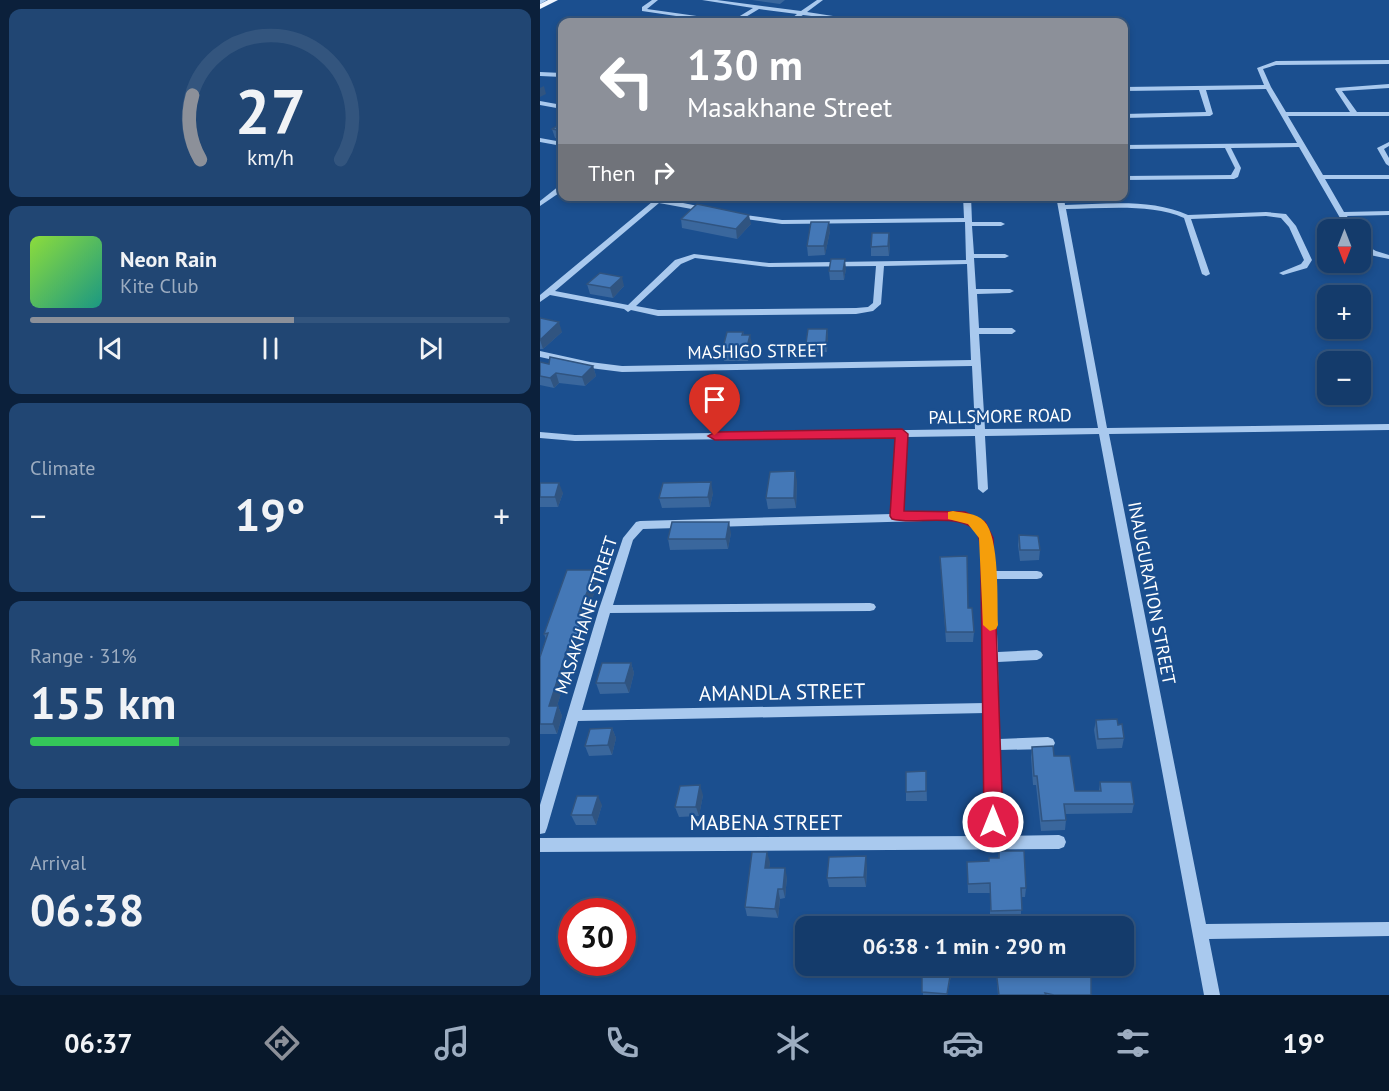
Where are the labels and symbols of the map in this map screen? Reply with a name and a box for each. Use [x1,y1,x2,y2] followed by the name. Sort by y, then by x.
[1317,219,1371,273] north arrow
[687,338,827,364] street label: MASHIGO STREET
[689,374,740,436] pin
[928,403,1072,429] street label: PALLSMORE ROAD
[1123,500,1181,686] street label: INAUGURATION STREET
[550,533,622,697] street label: MASAKHANE STREET
[699,677,866,707] street label: AMANDLA STREET
[961,790,1025,854] position arrow
[689,809,843,836] street label: MABENA STREET
[558,898,636,976] speed limit sign: 30

